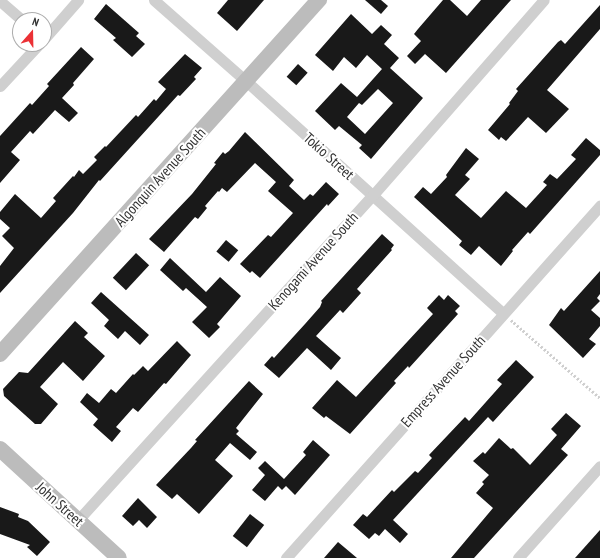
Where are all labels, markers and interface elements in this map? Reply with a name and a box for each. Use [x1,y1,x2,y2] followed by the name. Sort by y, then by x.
[12,12,52,52] north arrow
[31,14,41,29] text: N
[111,124,209,230] street label: Algonquin Avenue South
[300,129,358,183] street label: Tokio Street
[264,208,362,314] street label: Kenogami Avenue South
[397,331,489,431] street label: Empress Avenue South
[33,478,87,530] street label: John Street

